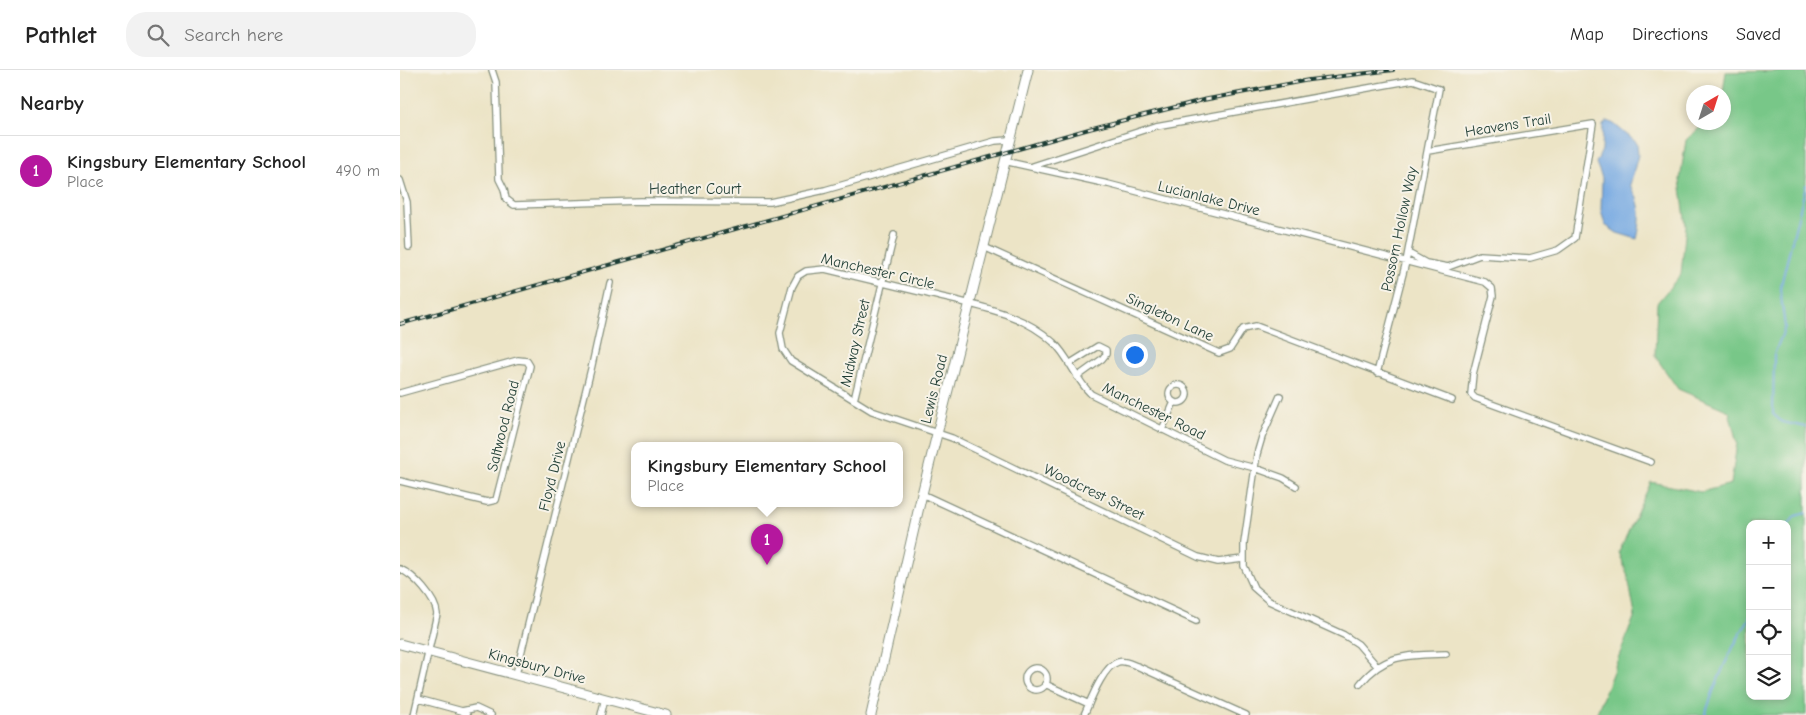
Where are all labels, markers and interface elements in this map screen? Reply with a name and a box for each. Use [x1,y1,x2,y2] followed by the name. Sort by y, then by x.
[126,12,476,57] search box
[25,21,96,49] text: Pathlet
[144,21,172,49] icon: search
[184,24,283,46] text: Search here
[1570,24,1604,45] text: Map
[1632,24,1708,45] text: Directions
[1736,24,1781,45] text: Saved
[1686,85,1731,130] north arrow
[20,91,84,115] text: Nearby
[1464,109,1552,141] street label: Heavens Trail
[67,151,306,173] text: Kingsbury Elementary School
[33,162,39,180] text: 1
[335,162,380,180] text: 490 m
[1377,165,1421,293] street label: Possom Hollow Way
[67,173,103,191] text: Place
[1156,177,1262,219] street label: Lucianlake Drive
[649,180,742,198] street label: Heather Court
[819,249,937,293] street label: Manchester Circle
[1123,289,1217,345] street label: Singleton Lane
[836,297,874,389] street label: Midway Street
[1122,342,1148,368] your location
[917,352,951,426] street label: Lewis Road
[483,378,523,474] street label: Saltwood Road
[1100,378,1208,444] street label: Manchester Road
[535,439,569,513] street label: Floyd Drive
[631,442,903,507] popup
[648,455,886,477] text: Kingsbury Elementary School
[1041,460,1148,524] street label: Woodcrest Street
[648,477,684,495] text: Place
[1746,520,1791,700] map controls
[1746,520,1791,565] button: +
[751,524,783,565] pin: 1
[1746,565,1791,610] button: −
[1746,610,1791,655] button: locate
[486,644,588,688] street label: Kingsbury Drive
[1746,655,1791,700] button: layers

